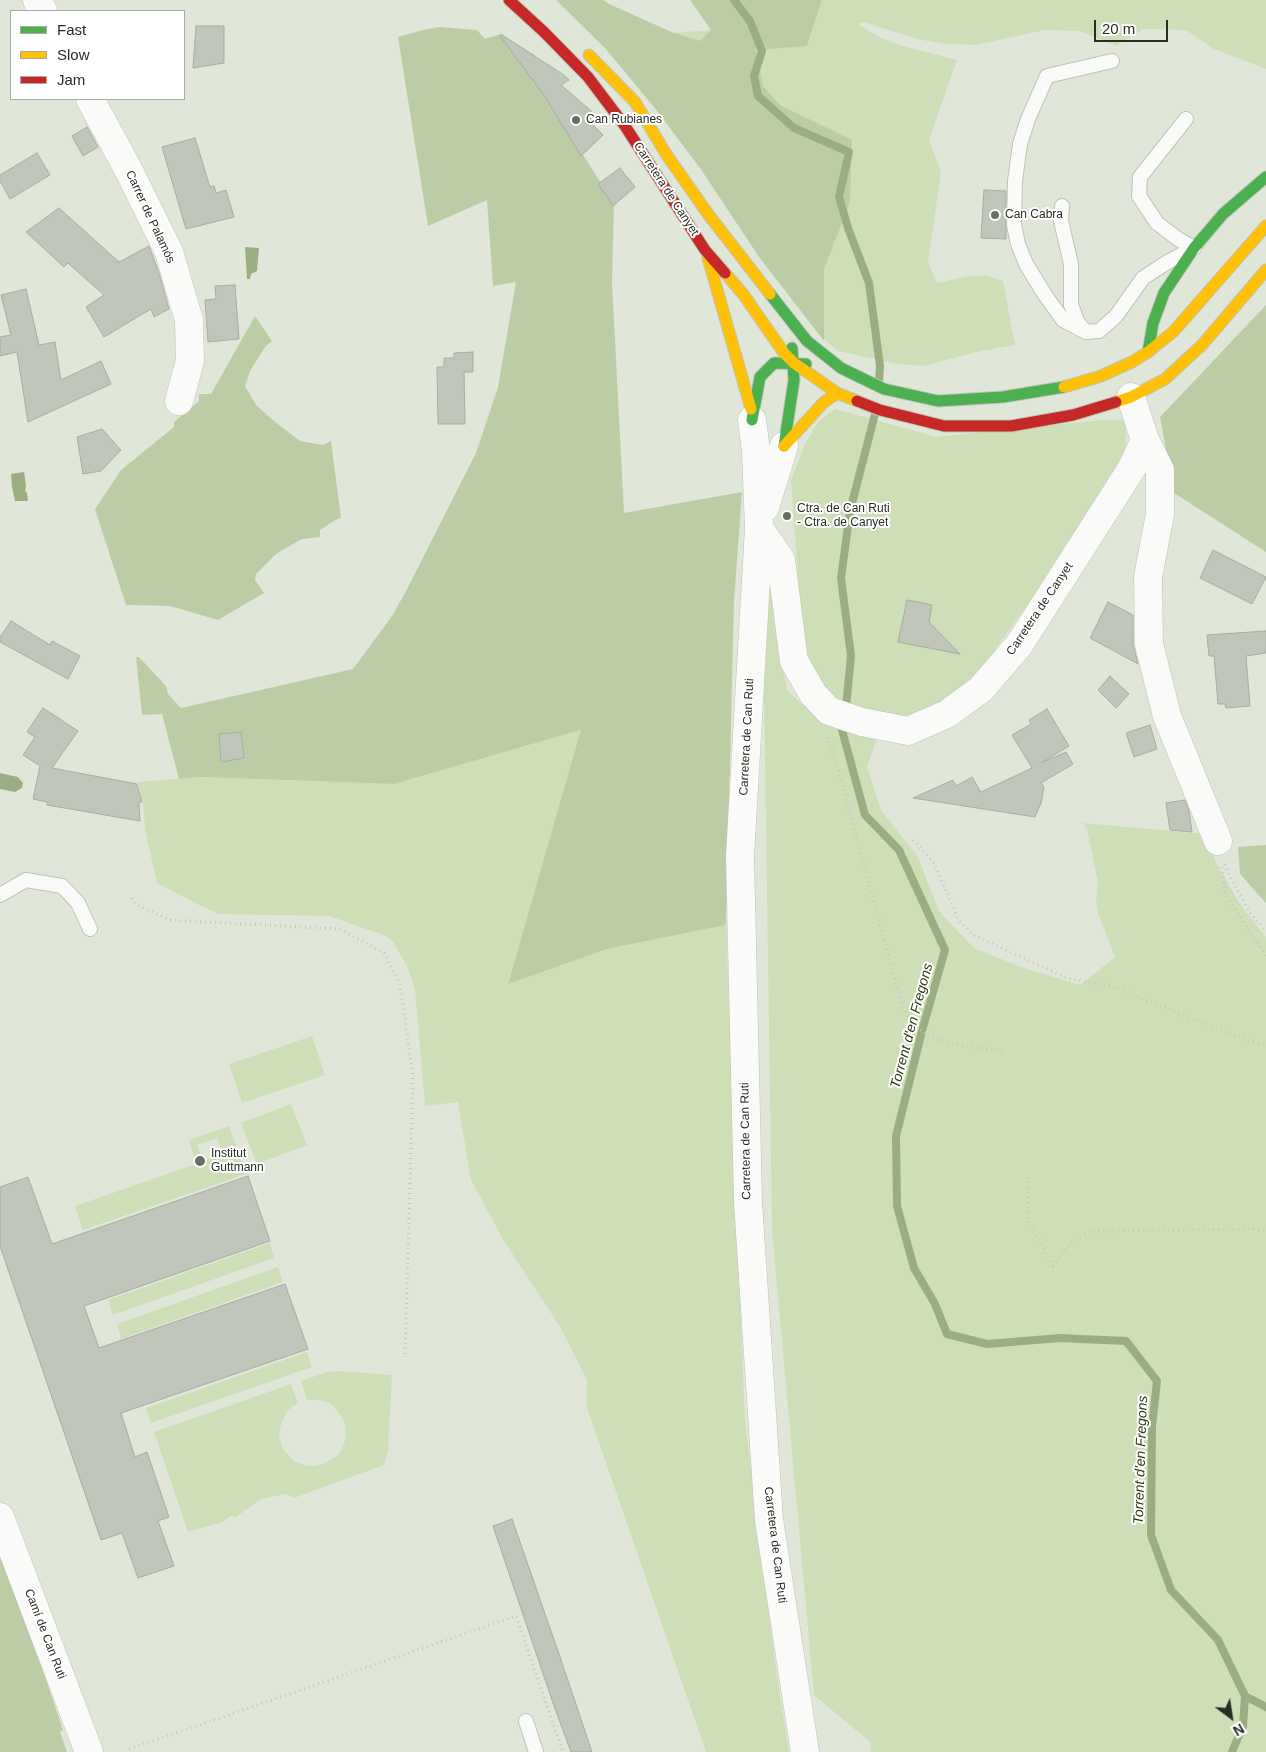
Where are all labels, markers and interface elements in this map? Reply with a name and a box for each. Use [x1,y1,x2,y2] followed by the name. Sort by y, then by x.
[10,10,185,100] legend
[1096,10,1170,42] scale bar
[1102,20,1135,37] text: 20 m
[57,21,86,38] text: Fast
[57,46,90,63] text: Slow
[57,71,85,88] text: Jam
[586,113,662,127] place label: Can Rubianes
[570,114,582,126] marker: Can Rubianes
[630,139,702,239] street label: Carretera de Canyet
[122,168,178,266] street label: Carrer de Palamós
[1005,208,1063,222] place label: Can Cabra
[989,209,1001,221] marker: Can Cabra
[797,502,890,530] place label: Ctra. de Can Ruti - Ctra. de Canyet
[781,510,793,522] marker: Ctra. de Can Ruti - Ctra. de Canyet
[1004,560,1076,658] street label: Carretera de Canyet
[737,678,757,796] street label: Carretera de Can Ruti
[887,962,937,1090] water label: Torrent d'en Fregons
[738,1082,754,1200] street label: Carretera de Can Ruti
[211,1147,264,1175] place label: Institut Guttmann
[193,1154,207,1168] marker: Institut Guttmann
[1130,1395,1152,1525] water label: Torrent d'en Fregons
[761,1486,789,1604] street label: Carretera de Can Ruti
[21,1587,69,1681] street label: Camí de Can Ruti
[1206,1692,1256,1742] north arrow
[1230,1720,1247,1739] text: N

